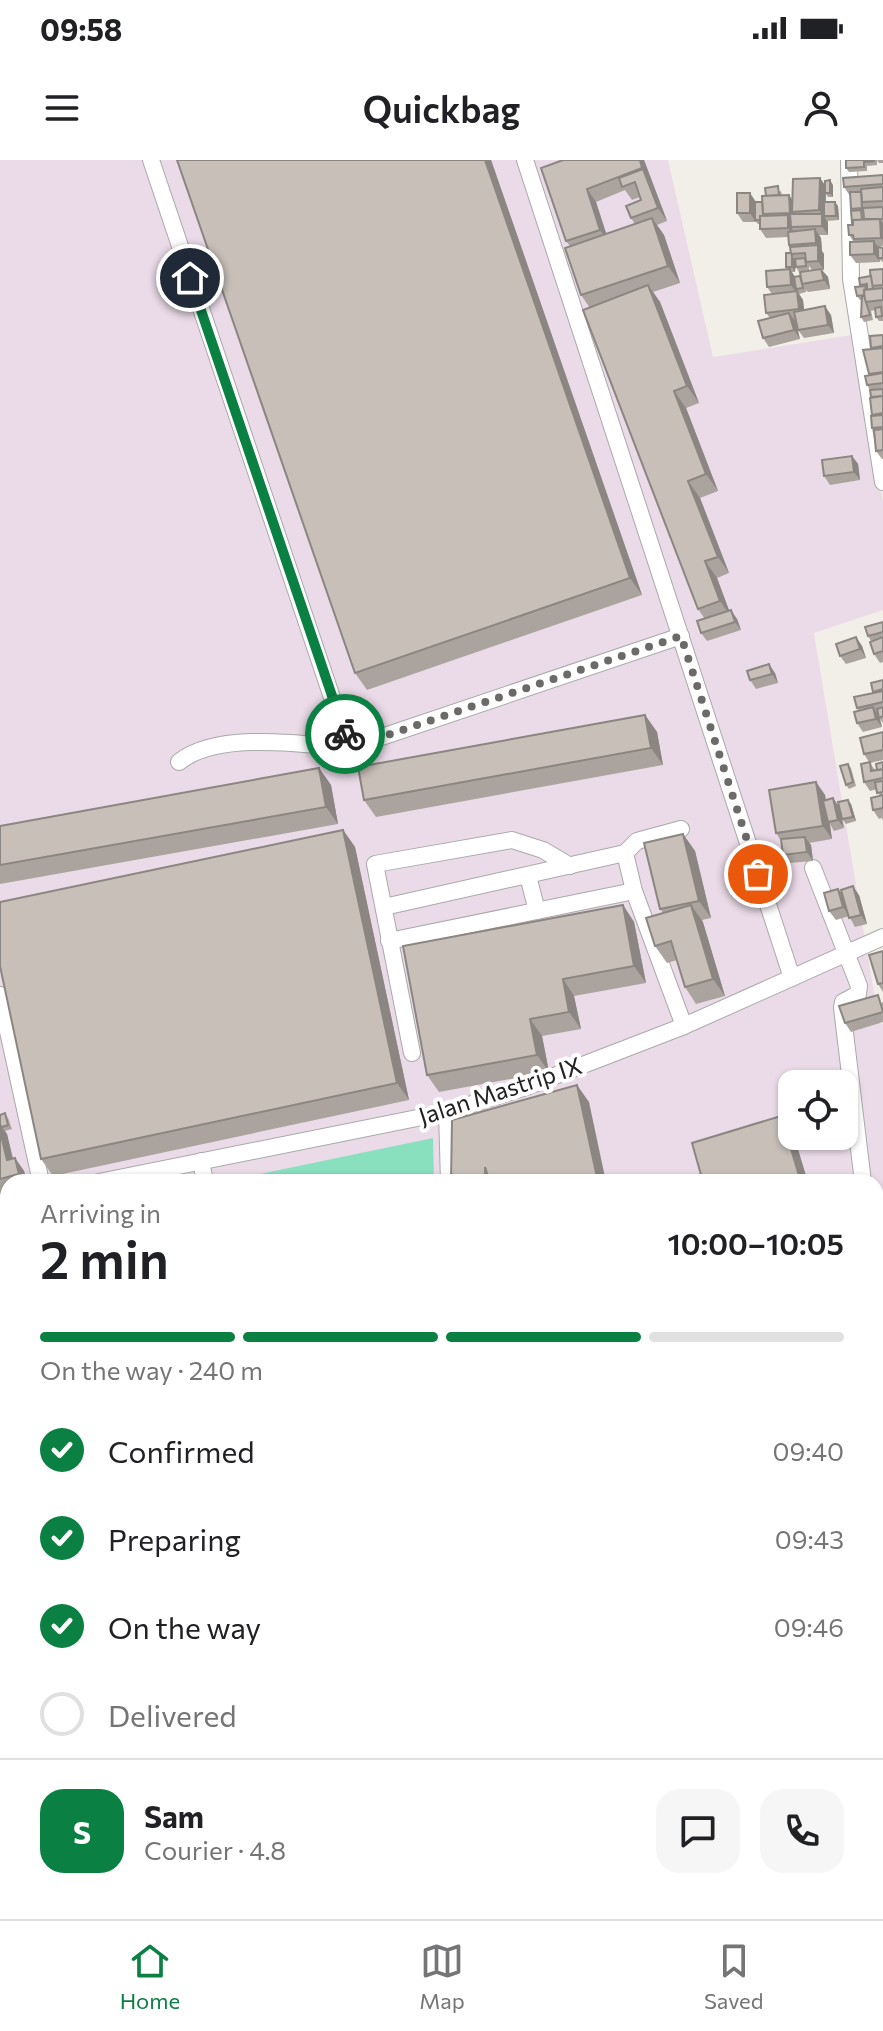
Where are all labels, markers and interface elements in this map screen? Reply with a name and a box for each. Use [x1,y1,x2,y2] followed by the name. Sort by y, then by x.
[40,10,122,47] text: 09:58
[40,86,84,130] icon: menu
[363,86,520,130] text: Quickbag
[799,86,843,130] icon: person
[156,244,224,312] pin
[168,256,212,300] icon: home
[305,694,385,774] courier
[323,712,367,756] icon: bike
[724,840,792,908] pin
[736,852,780,896] icon: bag
[415,1050,585,1130] street label: Jalan Mastrip IX
[778,1070,858,1150] map controls
[778,1070,858,1150] button: locate
[40,1197,161,1228] text: Arriving in
[667,1224,844,1261] text: 10:00–10:05
[40,1226,169,1290] text: 2 min
[40,1354,263,1385] text: On the way · 240 m
[40,1428,84,1472] icon: check
[108,1432,255,1469] text: Confirmed
[773,1435,844,1466] text: 09:40
[40,1516,84,1560] icon: check
[108,1520,241,1557] text: Preparing
[775,1523,844,1554] text: 09:43
[40,1604,84,1648] icon: check
[108,1608,261,1645] text: On the way
[774,1611,844,1642] text: 09:46
[108,1696,237,1733] text: Delivered
[656,1789,740,1873] button: chat
[760,1789,844,1873] button: phone
[144,1797,204,1834] text: Sam
[73,1813,91,1850] text: S
[144,1834,286,1865] text: Courier · 4.8
[120,1939,180,2014] tab: Home
[419,1939,465,2014] tab: Map
[704,1939,763,2014] tab: Saved

